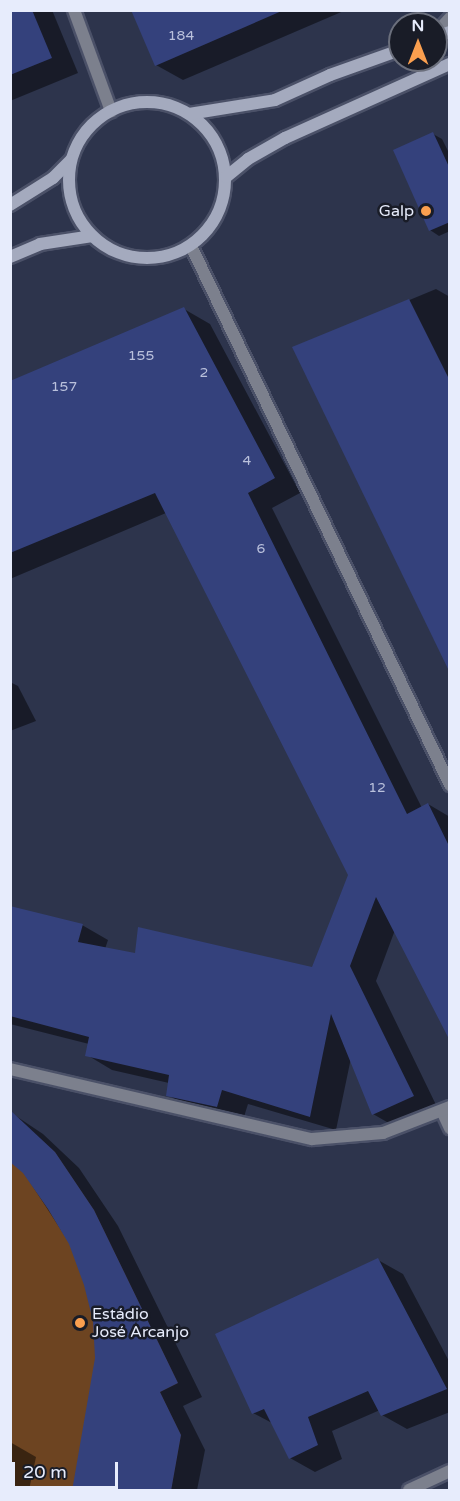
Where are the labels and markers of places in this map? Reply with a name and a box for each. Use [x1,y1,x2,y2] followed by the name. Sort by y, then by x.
[379,201,414,221] place label: Galp
[419,204,433,218] marker: Galp
[92,1304,189,1342] place label: Estádio José Arcanjo
[73,1316,87,1330] marker: Estádio José Arcanjo

